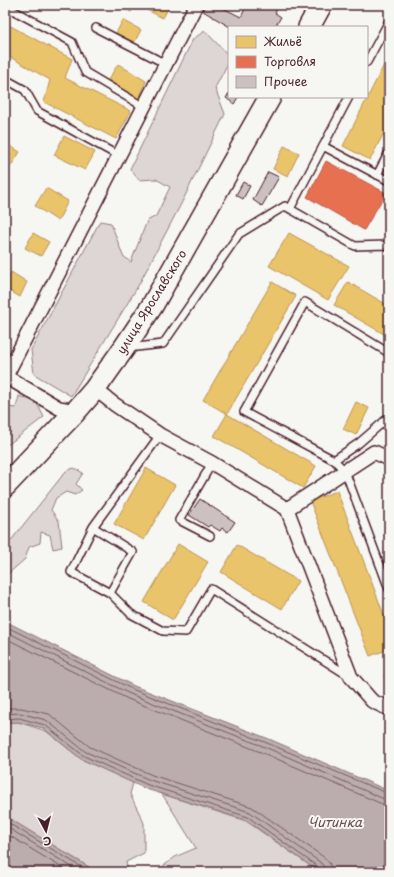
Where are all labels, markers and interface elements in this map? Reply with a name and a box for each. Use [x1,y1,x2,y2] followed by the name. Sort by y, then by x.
[228,26,368,98] legend
[263,32,302,50] text: Жильё
[264,52,316,70] text: Торговля
[264,72,308,90] text: Прочее
[112,246,191,357] street label: улица Ярославского
[26,811,66,851] north arrow
[308,812,363,831] water label: Читинка
[42,832,52,850] text: С

